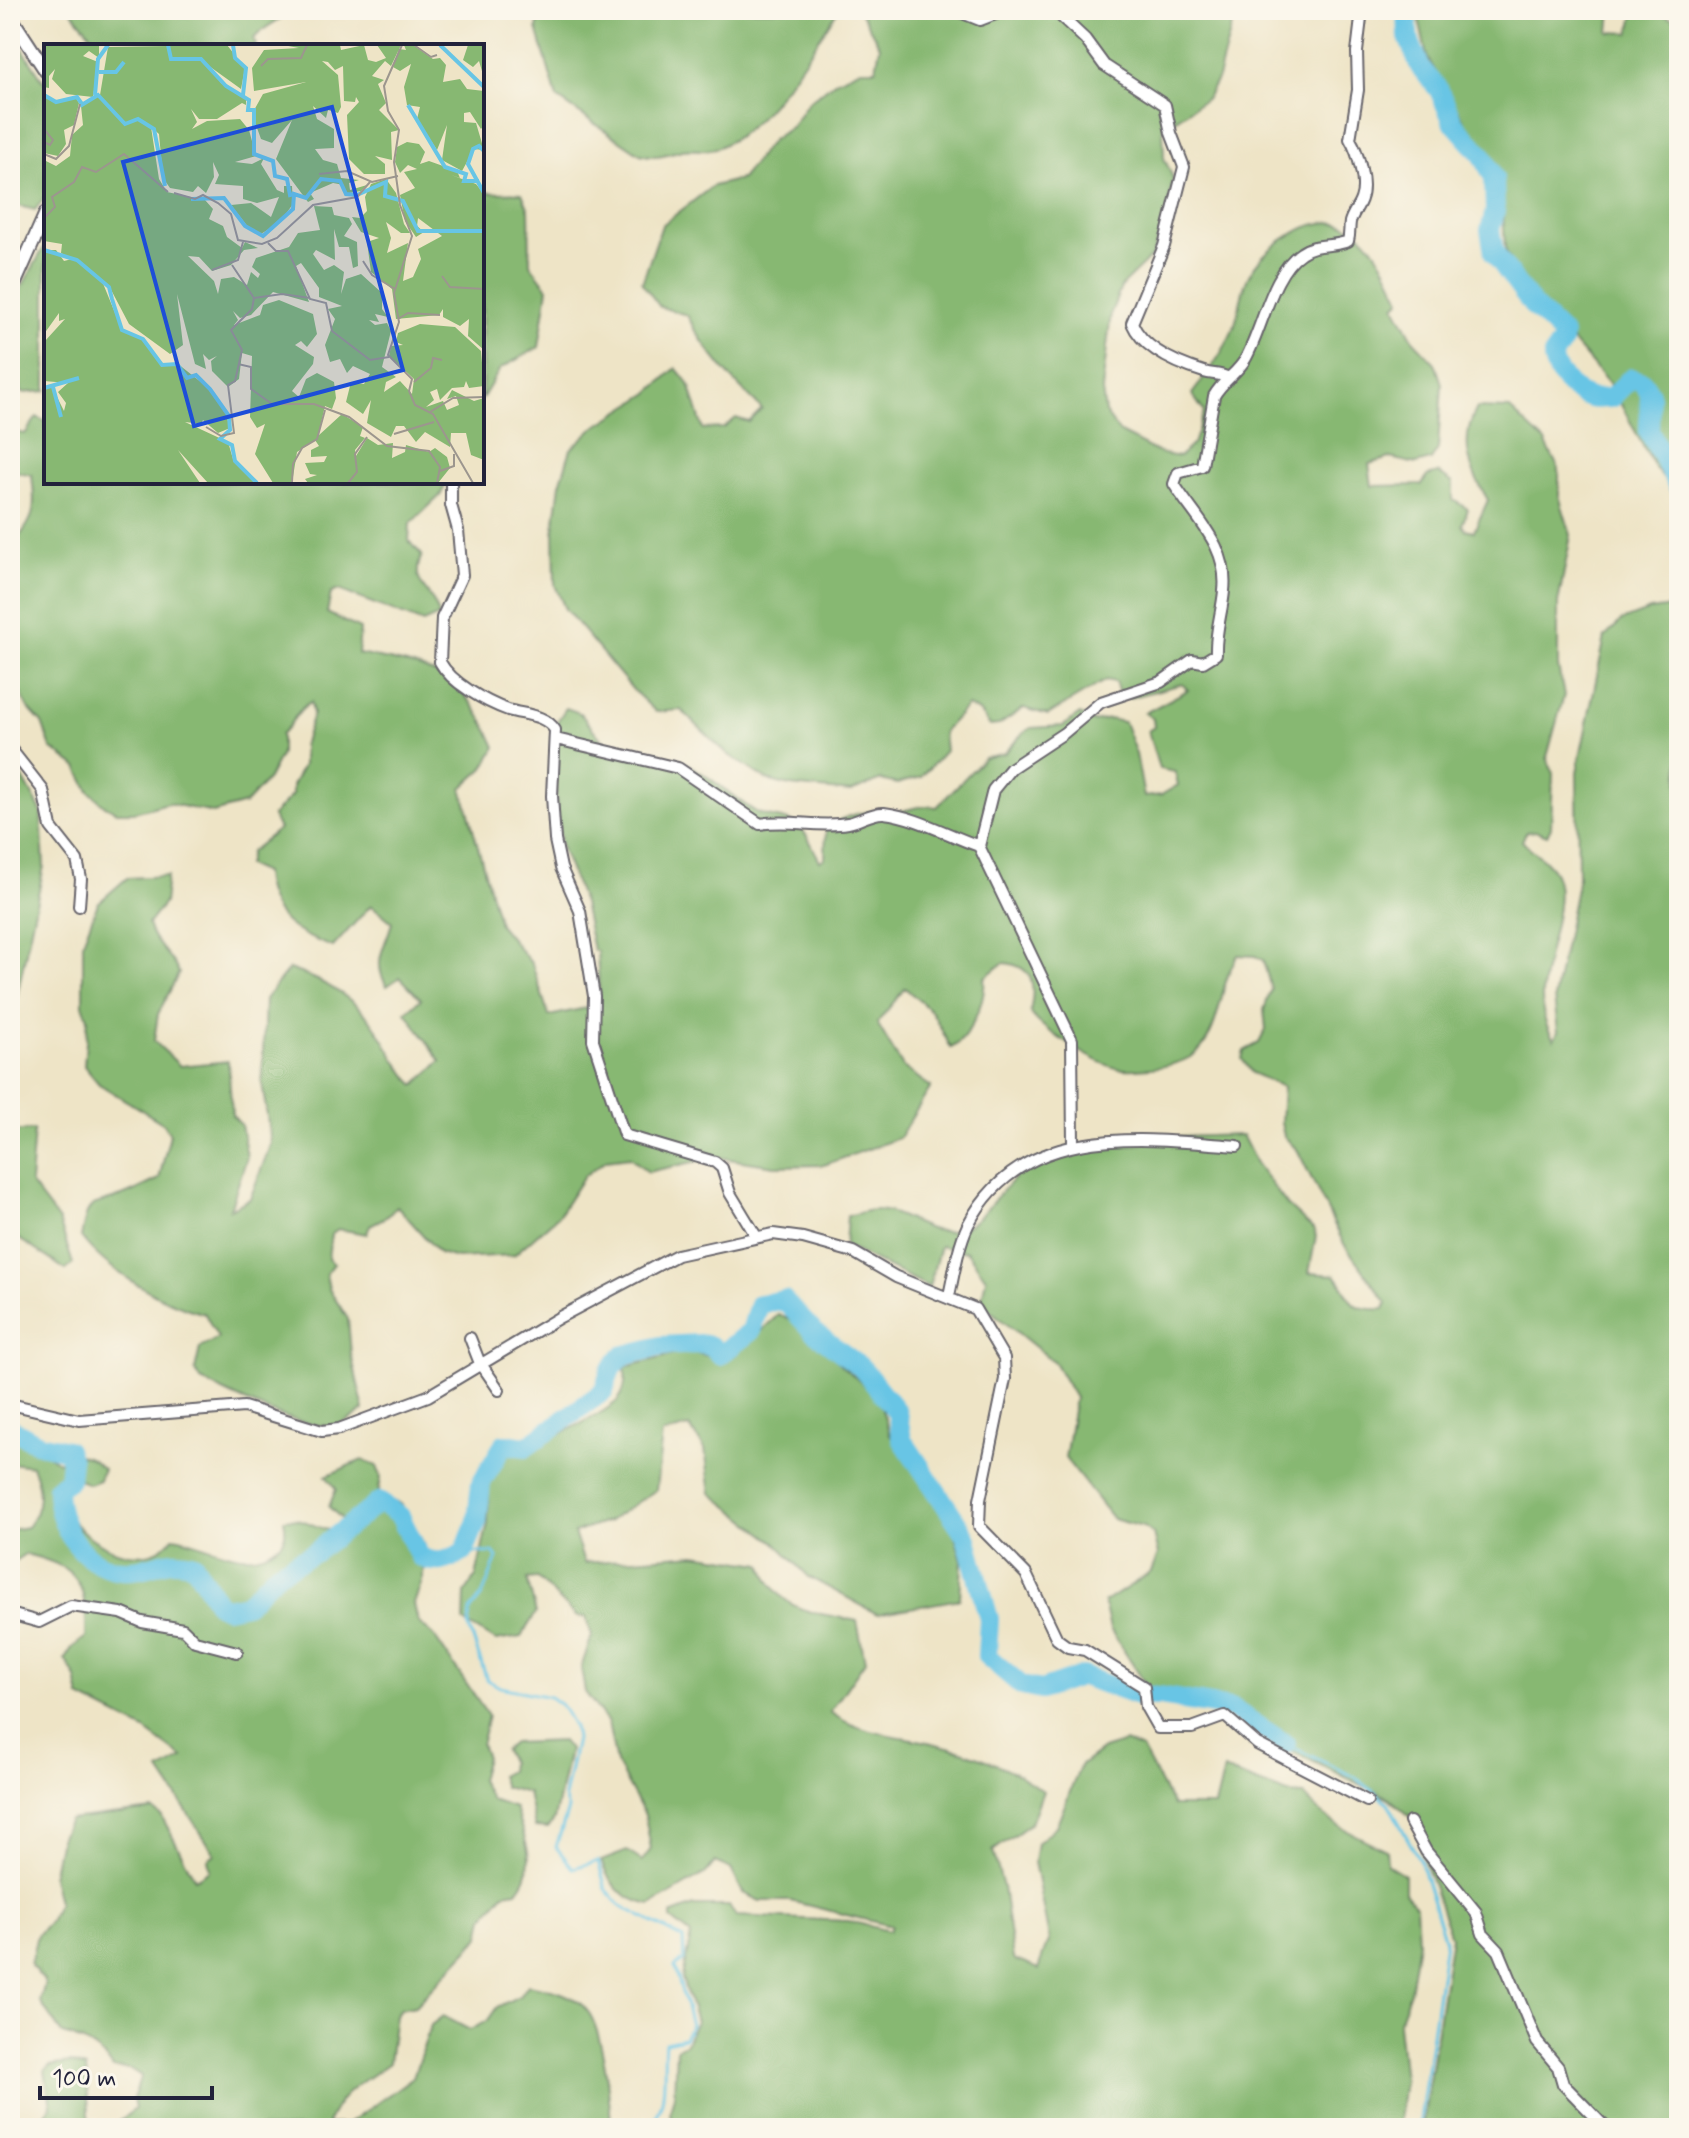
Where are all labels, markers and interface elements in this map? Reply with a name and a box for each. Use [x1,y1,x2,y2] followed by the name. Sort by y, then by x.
[44,44,484,484] inset map
[40,2050,212,2100] scale bar
[52,2064,116,2095] text: 100 m

